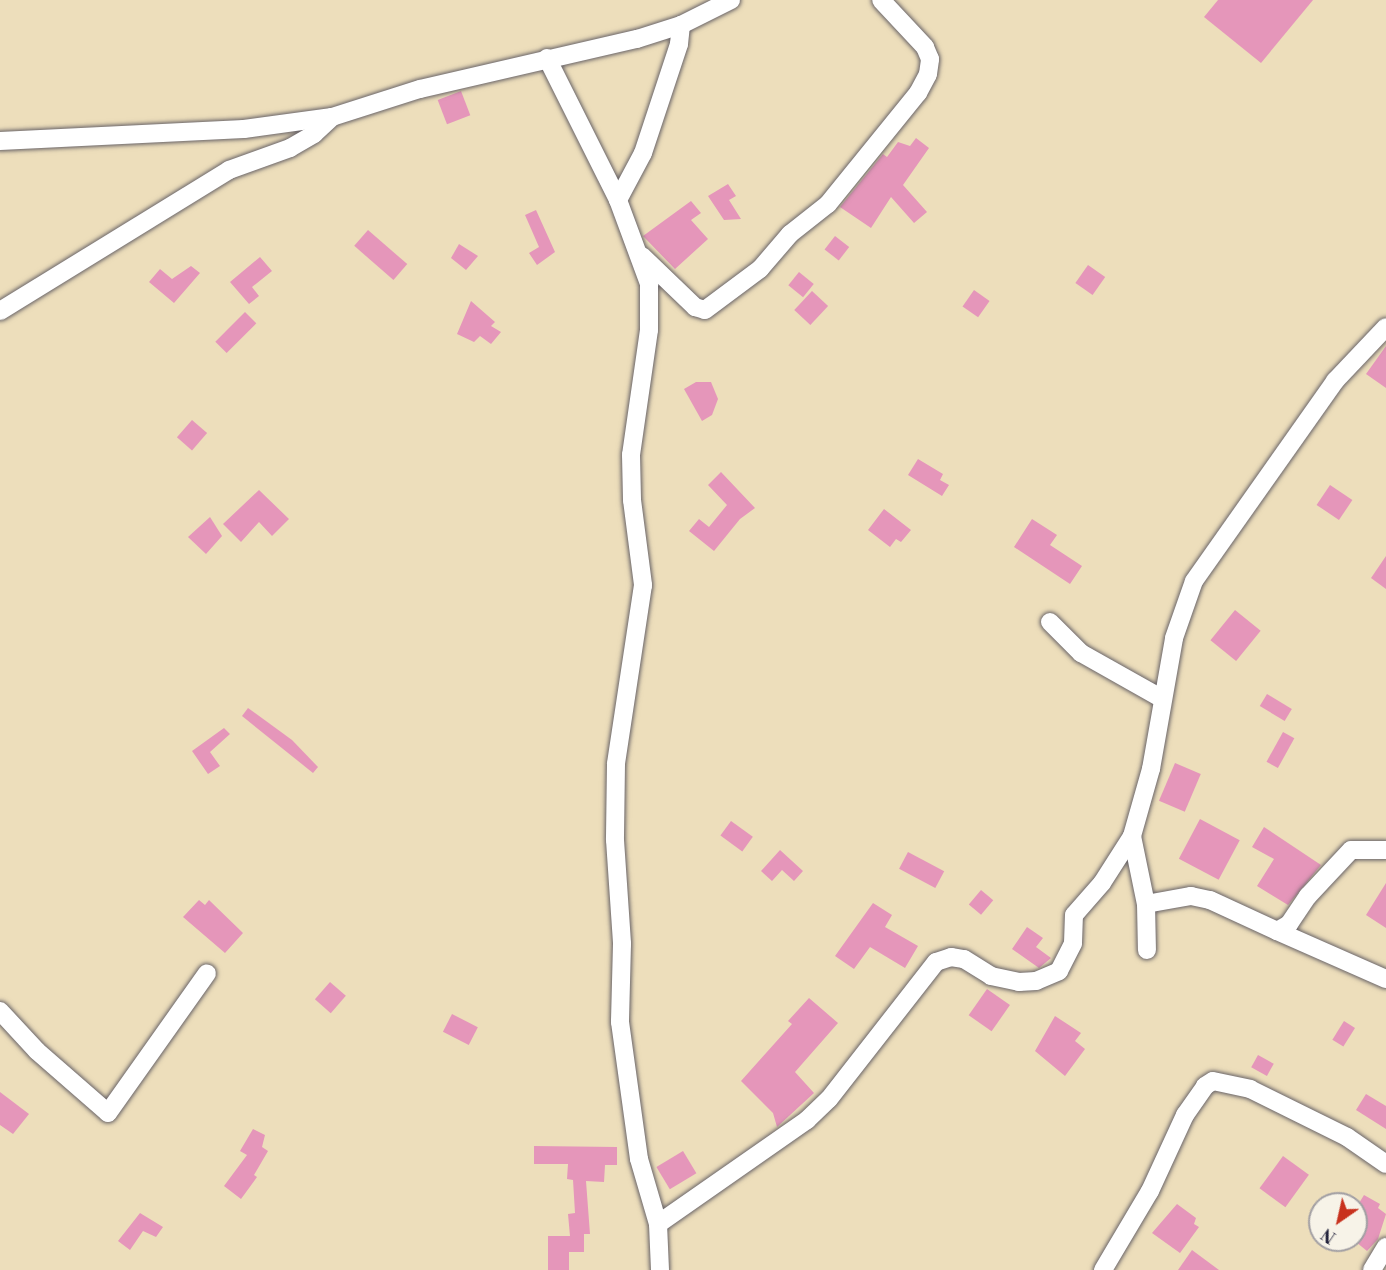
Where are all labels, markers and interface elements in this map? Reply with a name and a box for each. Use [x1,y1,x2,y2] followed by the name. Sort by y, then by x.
[1308,1192,1368,1252] north arrow
[1318,1223,1340,1247] text: N

